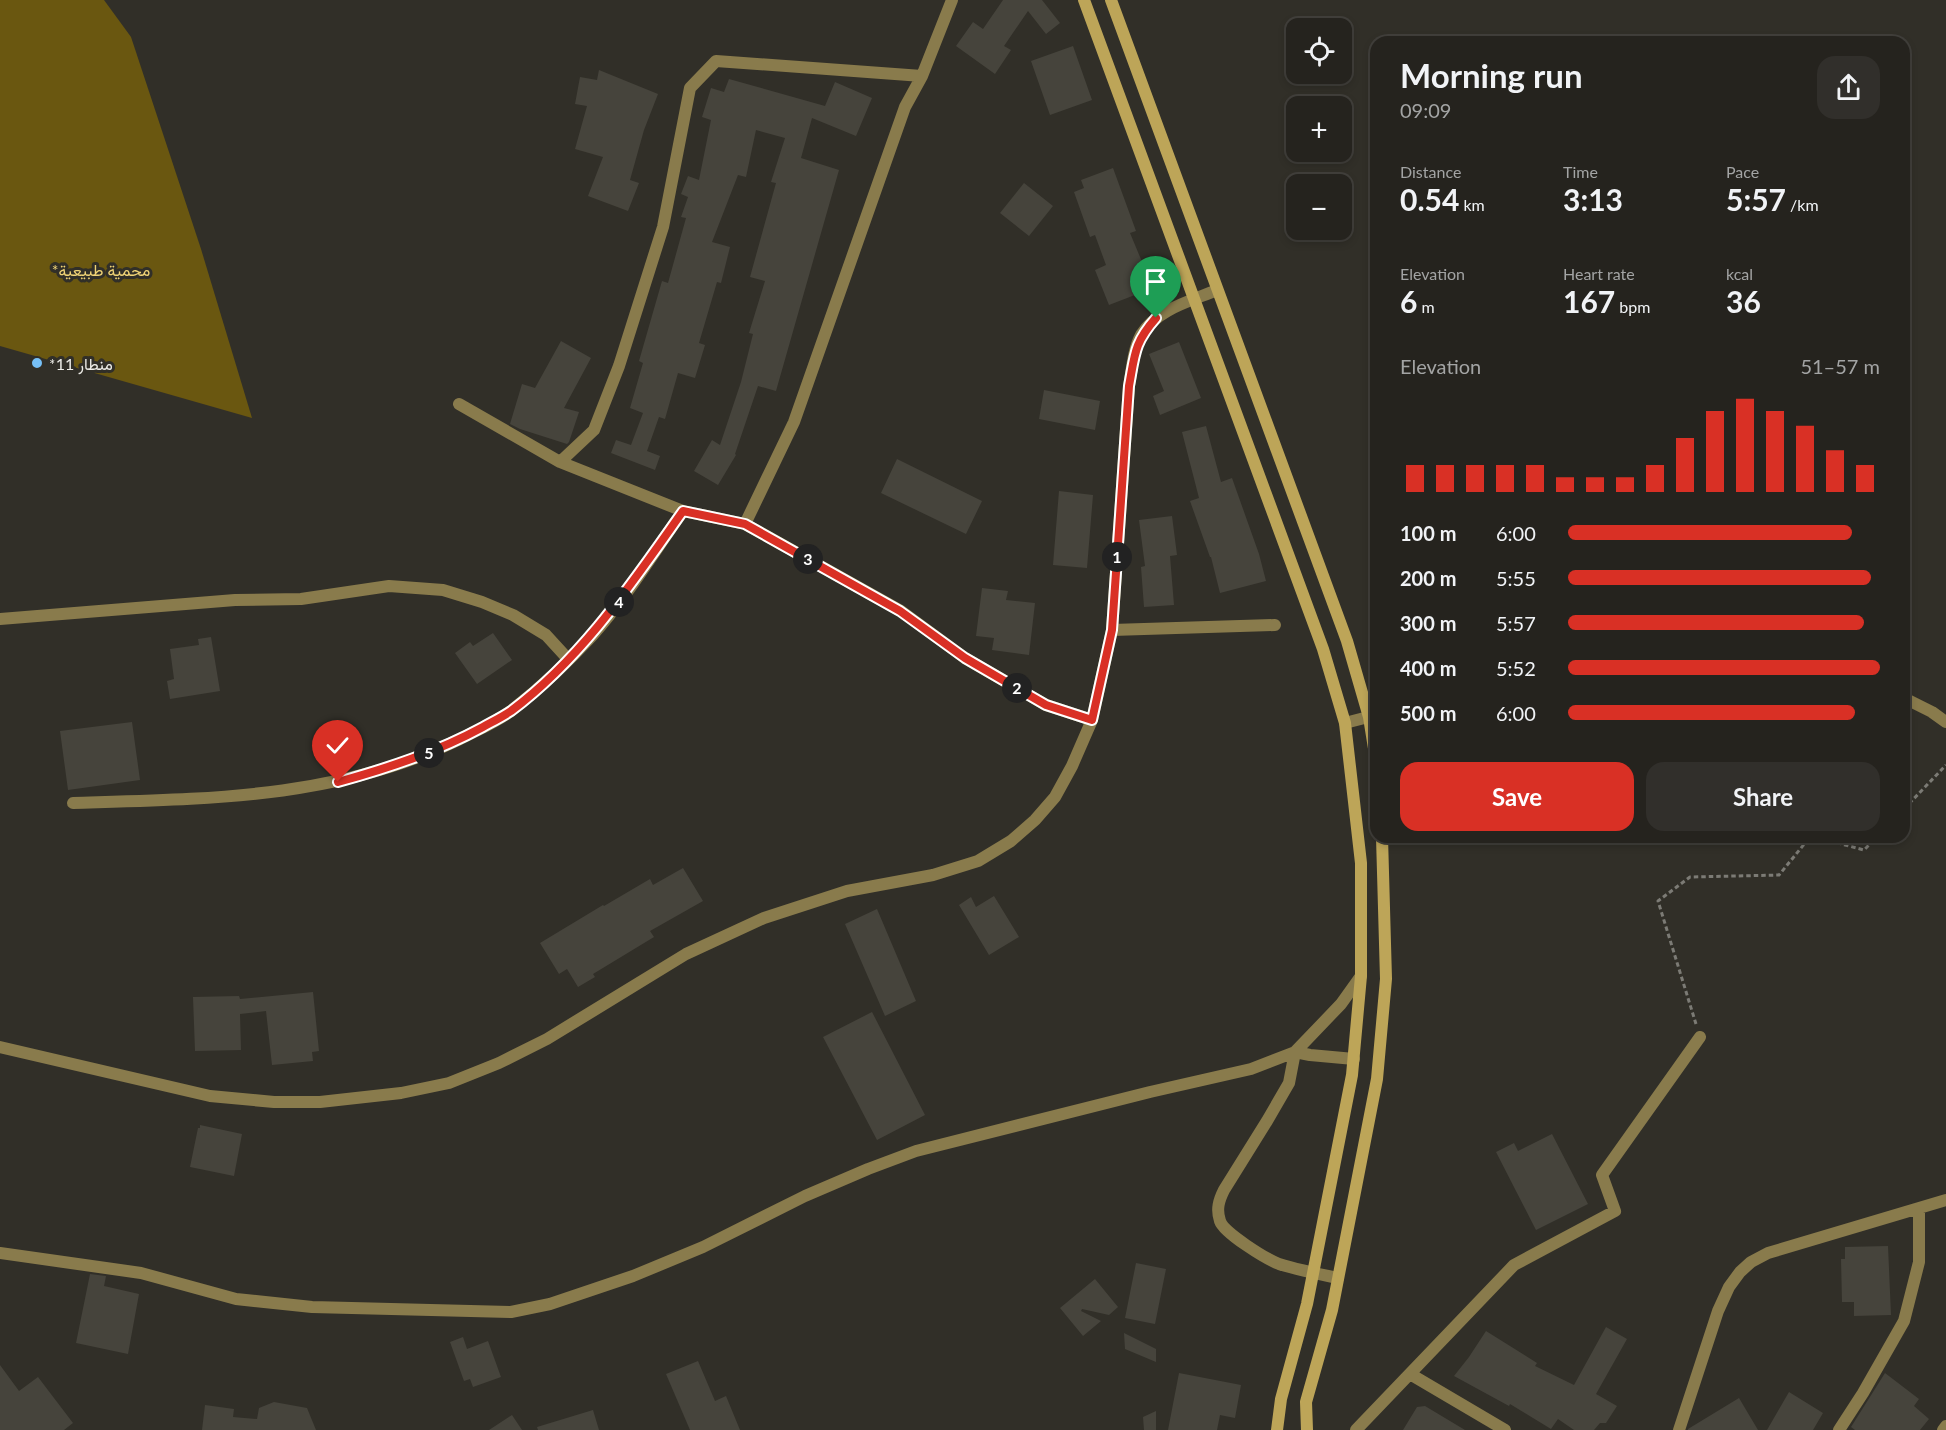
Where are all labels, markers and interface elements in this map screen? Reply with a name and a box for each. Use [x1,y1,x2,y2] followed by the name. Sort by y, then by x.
[1286,18,1352,240] map controls
[1286,18,1352,84] button: locate
[1400,55,1583,95] text: Morning run
[1817,56,1880,119] button: share
[1286,96,1352,162] button: +
[1400,98,1451,122] text: 09:09
[1400,162,1461,181] text: Distance
[1563,162,1598,181] text: Time
[1726,162,1759,181] text: Pace
[1286,174,1352,240] button: −
[1400,181,1459,217] text: 0.54
[1563,181,1623,217] text: 3:13
[1726,181,1786,217] text: 5:57
[1459,195,1485,214] text: km
[1786,195,1819,214] text: /km
[1130,256,1181,318] pin
[52,260,150,280] park label: *محمية طبيعية
[1400,264,1465,283] text: Elevation
[1563,264,1635,283] text: Heart rate
[1726,264,1753,283] text: kcal
[1139,265,1172,298] icon: arrive
[1400,283,1417,319] text: 6
[1563,283,1615,319] text: 167
[1726,283,1761,319] text: 36
[1417,297,1435,316] text: m
[1615,297,1650,316] text: bpm
[49,354,113,375] place label: *منطار 11
[1400,354,1481,378] text: Elevation
[1800,354,1880,378] text: 51–57 m
[30,356,44,370] marker: *منطار 11
[1400,521,1456,545] text: 100 m
[1496,521,1536,545] text: 6:00
[1102,542,1132,572] pin: 1
[793,544,823,574] pin: 3
[1112,547,1122,566] text: 1
[803,549,813,568] text: 3
[1400,566,1456,590] text: 200 m
[1496,566,1536,590] text: 5:55
[604,587,634,617] pin: 4
[614,592,624,611] text: 4
[1400,611,1456,635] text: 300 m
[1496,611,1536,635] text: 5:57
[1400,656,1456,680] text: 400 m
[1496,656,1536,680] text: 5:52
[1002,673,1032,703] pin: 2
[1012,678,1022,697] text: 2
[1400,701,1456,725] text: 500 m
[1496,701,1536,725] text: 6:00
[312,720,363,782] pin
[321,729,354,762] icon: check
[414,738,444,768] pin: 5
[424,743,434,762] text: 5
[1400,762,1634,831] button: Save
[1646,762,1880,831] button: Share

